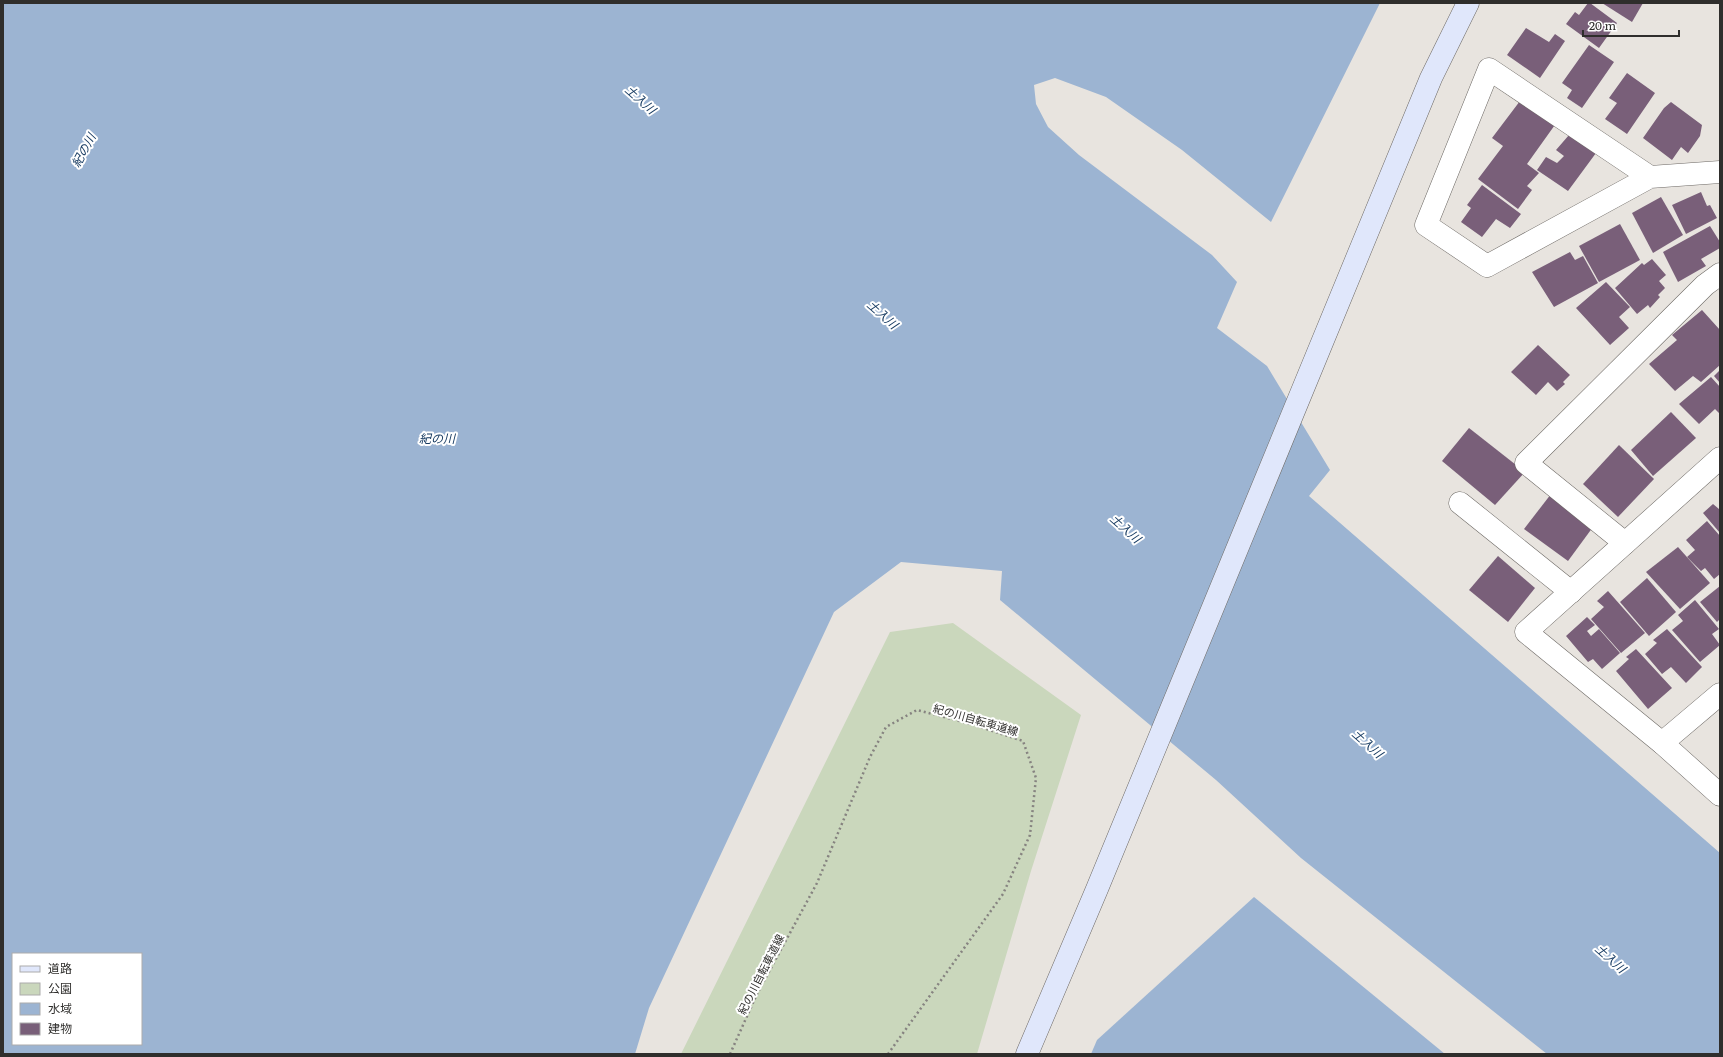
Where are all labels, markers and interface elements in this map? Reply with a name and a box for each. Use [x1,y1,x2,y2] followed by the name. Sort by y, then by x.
[1583,12,1679,38] scale bar
[1589,16,1616,34] text: 20 m
[622,80,662,119] water label: 土入川
[66,128,101,170] water label: 紀の川
[864,295,904,334] water label: 土入川
[419,429,457,447] water label: 紀の川
[1107,509,1147,548] water label: 土入川
[931,699,1021,739] street label: 紀の川自転車道線
[1349,724,1389,763] water label: 土入川
[733,931,787,1017] street label: 紀の川自転車道線
[1592,939,1632,978] water label: 土入川
[12,953,142,1045] legend
[48,959,72,977] text: 道路
[48,979,72,997] text: 公園
[48,999,72,1017] text: 水域
[48,1019,72,1037] text: 建物

